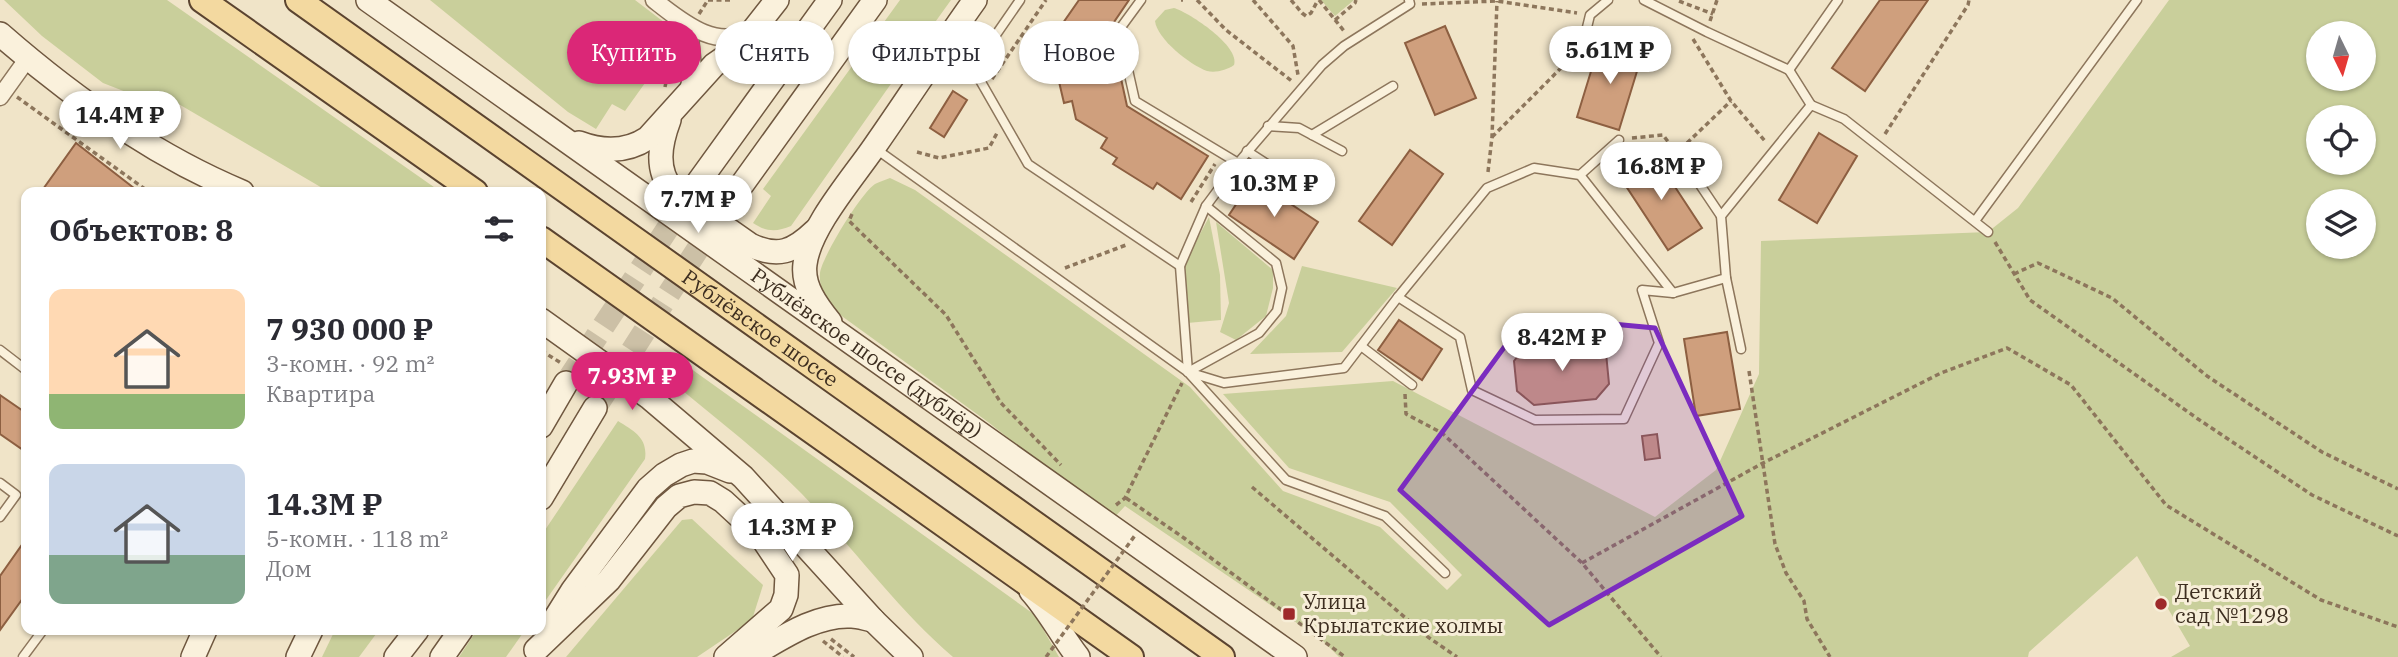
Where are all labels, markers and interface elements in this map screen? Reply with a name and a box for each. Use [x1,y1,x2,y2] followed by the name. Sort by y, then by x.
[567,21,701,84] chip: Купить
[715,21,834,84] chip: Снять
[848,21,1005,84] chip: Фильтры
[1019,21,1139,84] chip: Новое
[2306,21,2376,91] north arrow
[2306,21,2376,259] map controls
[1545,27,1675,86] pin: 5.61M ₽
[1565,34,1655,64] text: 5.61M ₽
[55,92,185,151] pin: 14.4M ₽
[75,99,165,129] text: 14.4M ₽
[2306,105,2376,175] button: locate
[1596,142,1726,202] pin: 16.8M ₽
[1616,150,1706,180] text: 16.8M ₽
[1209,160,1339,219] pin: 10.3M ₽
[1229,167,1319,197] text: 10.3M ₽
[641,176,755,235] pin: 7.7M ₽
[660,183,736,213] text: 7.7M ₽
[2306,189,2376,259] button: layers
[49,210,233,249] text: Объектов: 8
[480,210,518,248] icon: filters
[746,261,988,444] street label: Рублёвское шоссе (дублёр)
[677,262,845,393] street label: Рублёвское шоссе
[266,309,433,348] text: 7 930 000 ₽
[1497,314,1627,373] pin: 8.42M ₽
[105,317,189,401] icon: home
[1517,321,1607,351] text: 8.42M ₽
[266,348,435,378] text: 3-комн. · 92 m²
[567,352,697,412] pin: 7.93M ₽
[587,360,677,390] text: 7.93M ₽
[266,378,375,408] text: Квартира
[266,484,383,523] text: 14.3M ₽
[105,492,189,576] icon: home
[727,504,857,563] pin: 14.3M ₽
[747,511,837,541] text: 14.3M ₽
[266,523,448,553] text: 5-комн. · 118 m²
[266,553,312,583] text: Дом
[2175,577,2289,629] place label: Детский сад №1298
[1303,587,1503,639] place label: Улица Крылатские холмы
[2153,596,2169,612] marker: Детский сад №1298
[1281,606,1297,622] marker: Улица Крылатские холмы

